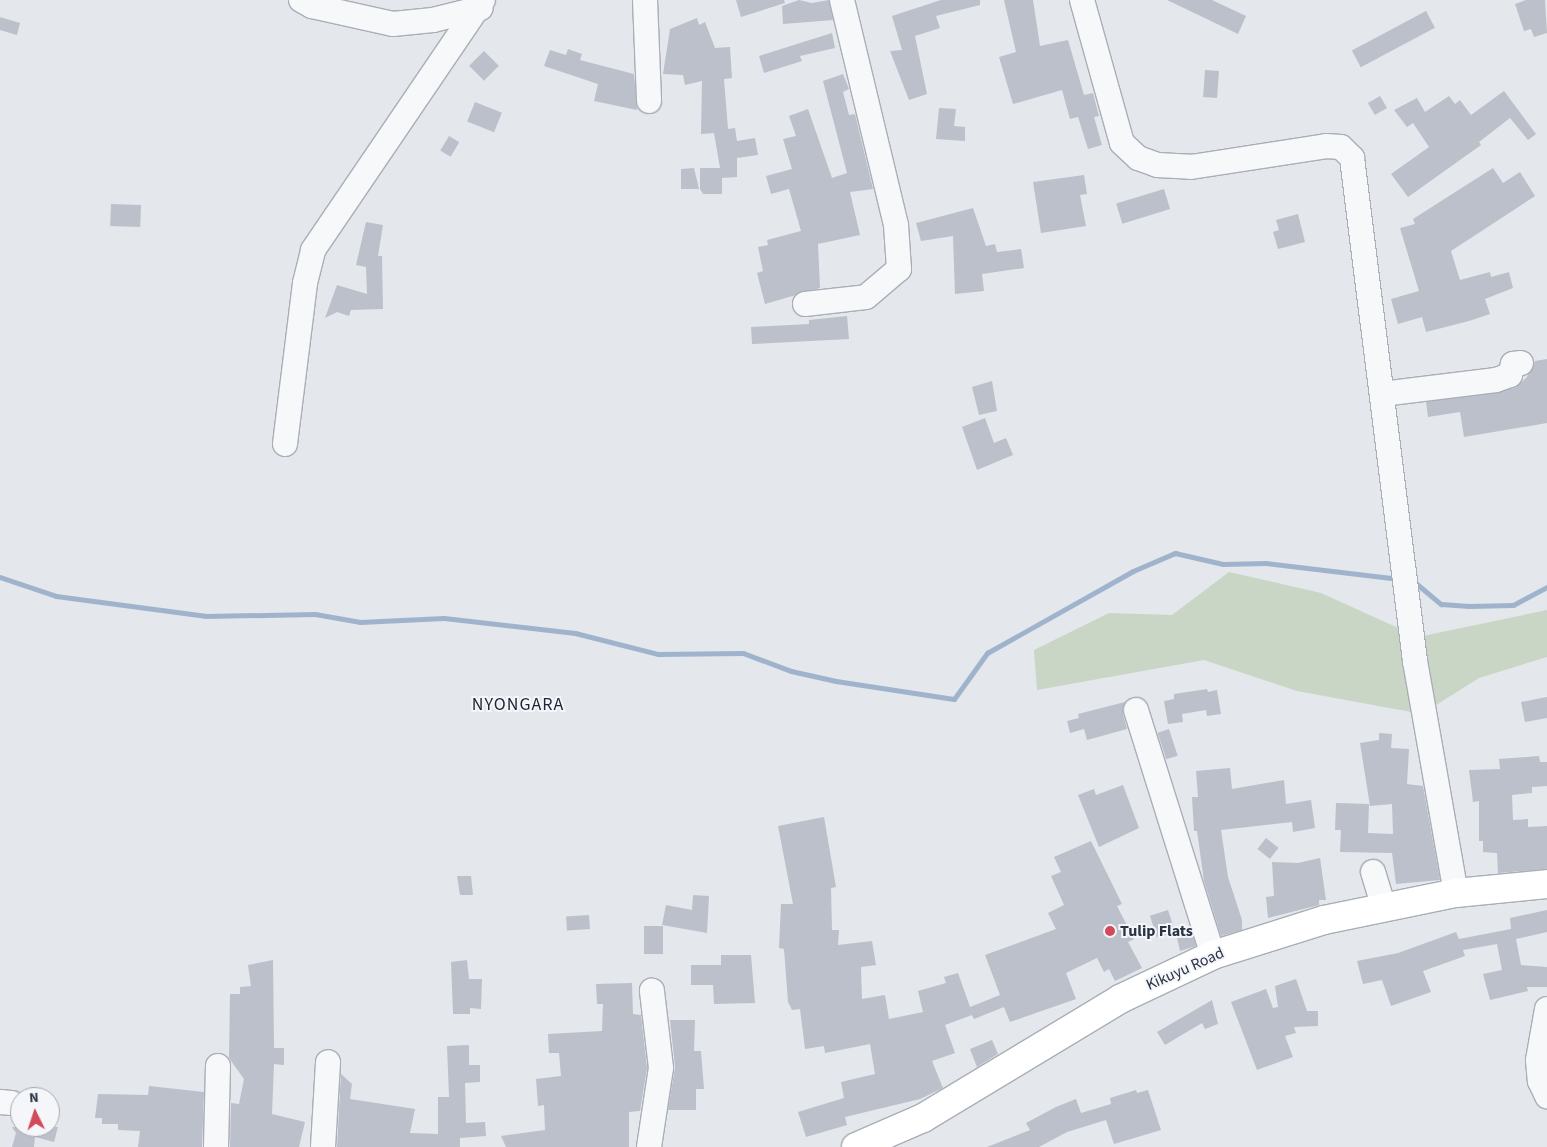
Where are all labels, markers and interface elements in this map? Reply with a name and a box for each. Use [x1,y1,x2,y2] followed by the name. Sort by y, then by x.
[471,694,565,716] district label: NYONGARA
[1120,921,1193,941] place label: Tulip Flats
[1104,925,1116,937] marker: Tulip Flats
[1143,943,1227,995] street label: Kikuyu Road
[10,1087,60,1137] north arrow
[29,1088,39,1108] text: N

